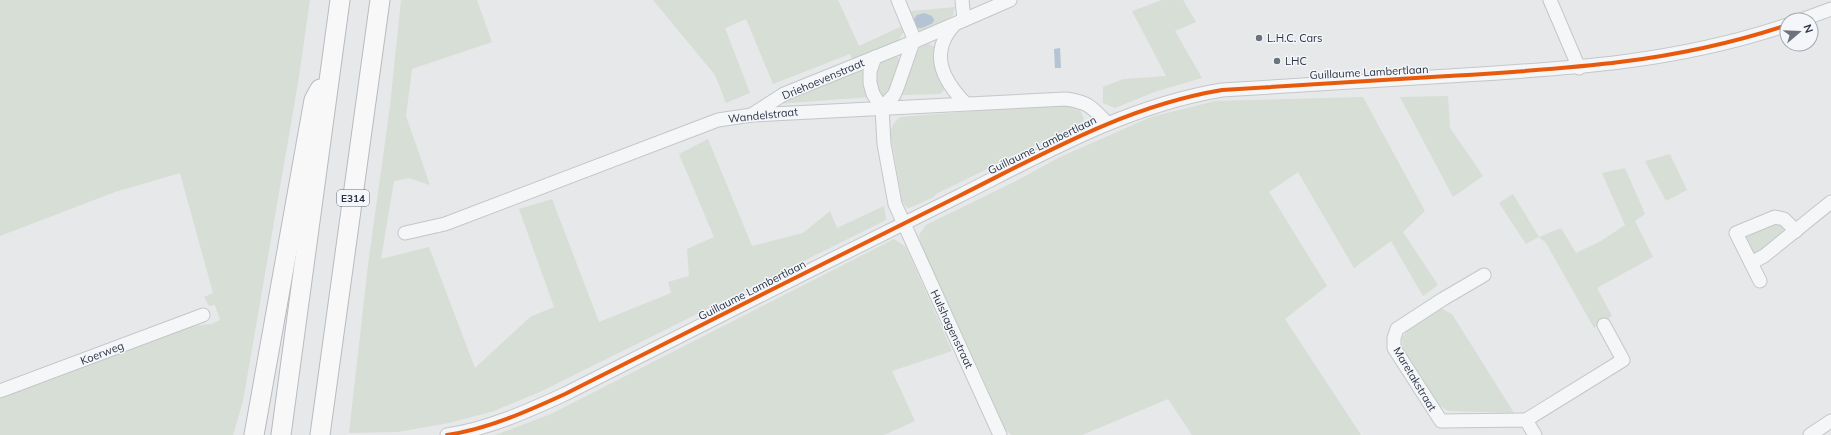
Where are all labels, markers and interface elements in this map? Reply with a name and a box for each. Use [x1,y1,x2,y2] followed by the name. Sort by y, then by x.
[1779,12,1819,52] north arrow
[1800,23,1816,35] text: N
[1267,31,1323,45] place label: L.H.C. Cars
[1254,33,1264,43] marker: L.H.C. Cars
[1285,54,1307,68] place label: LHC
[780,55,866,103] street label: Driehoevenstraat
[1272,56,1282,66] marker: LHC
[1309,62,1429,82] street label: Guillaume Lambertlaan
[727,104,799,126] street label: Wandelstraat
[985,113,1099,177] street label: Guillaume Lambertlaan
[337,190,369,206] road number: E314
[696,257,808,323] street label: Guillaume Lambertlaan
[928,287,976,371] street label: Hulshagenstraat
[78,338,126,368] street label: Koerweg
[1390,344,1440,414] street label: Maretakstraat

